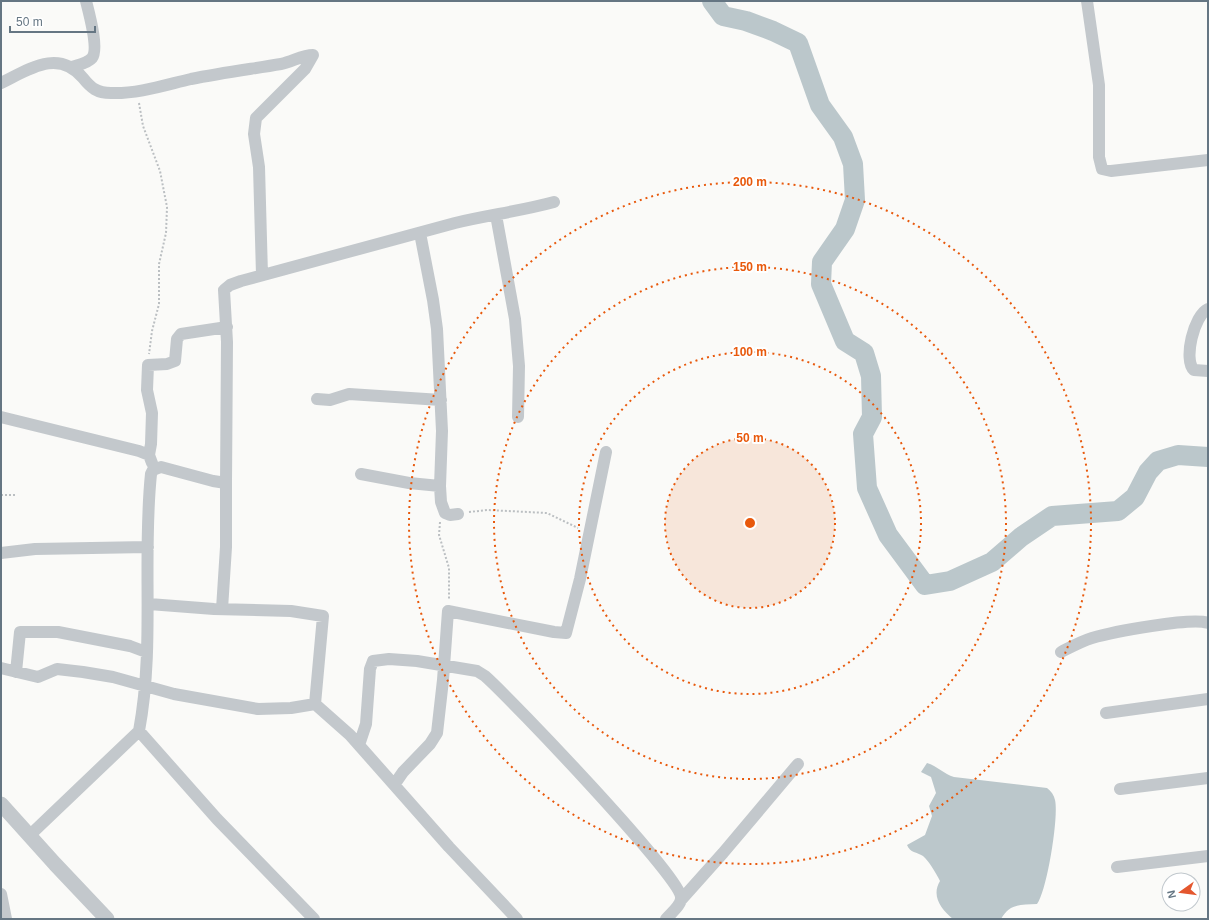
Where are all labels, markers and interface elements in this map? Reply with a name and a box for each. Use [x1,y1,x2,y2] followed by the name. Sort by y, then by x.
[10,8,95,34] scale bar
[16,15,43,29] text: 50 m
[733,175,767,189] text: 200 m
[733,260,767,274] text: 150 m
[733,345,767,359] text: 100 m
[736,431,764,445] text: 50 m
[743,516,757,530] centre of rings
[1161,872,1201,912] north arrow
[1165,889,1178,900] text: N

